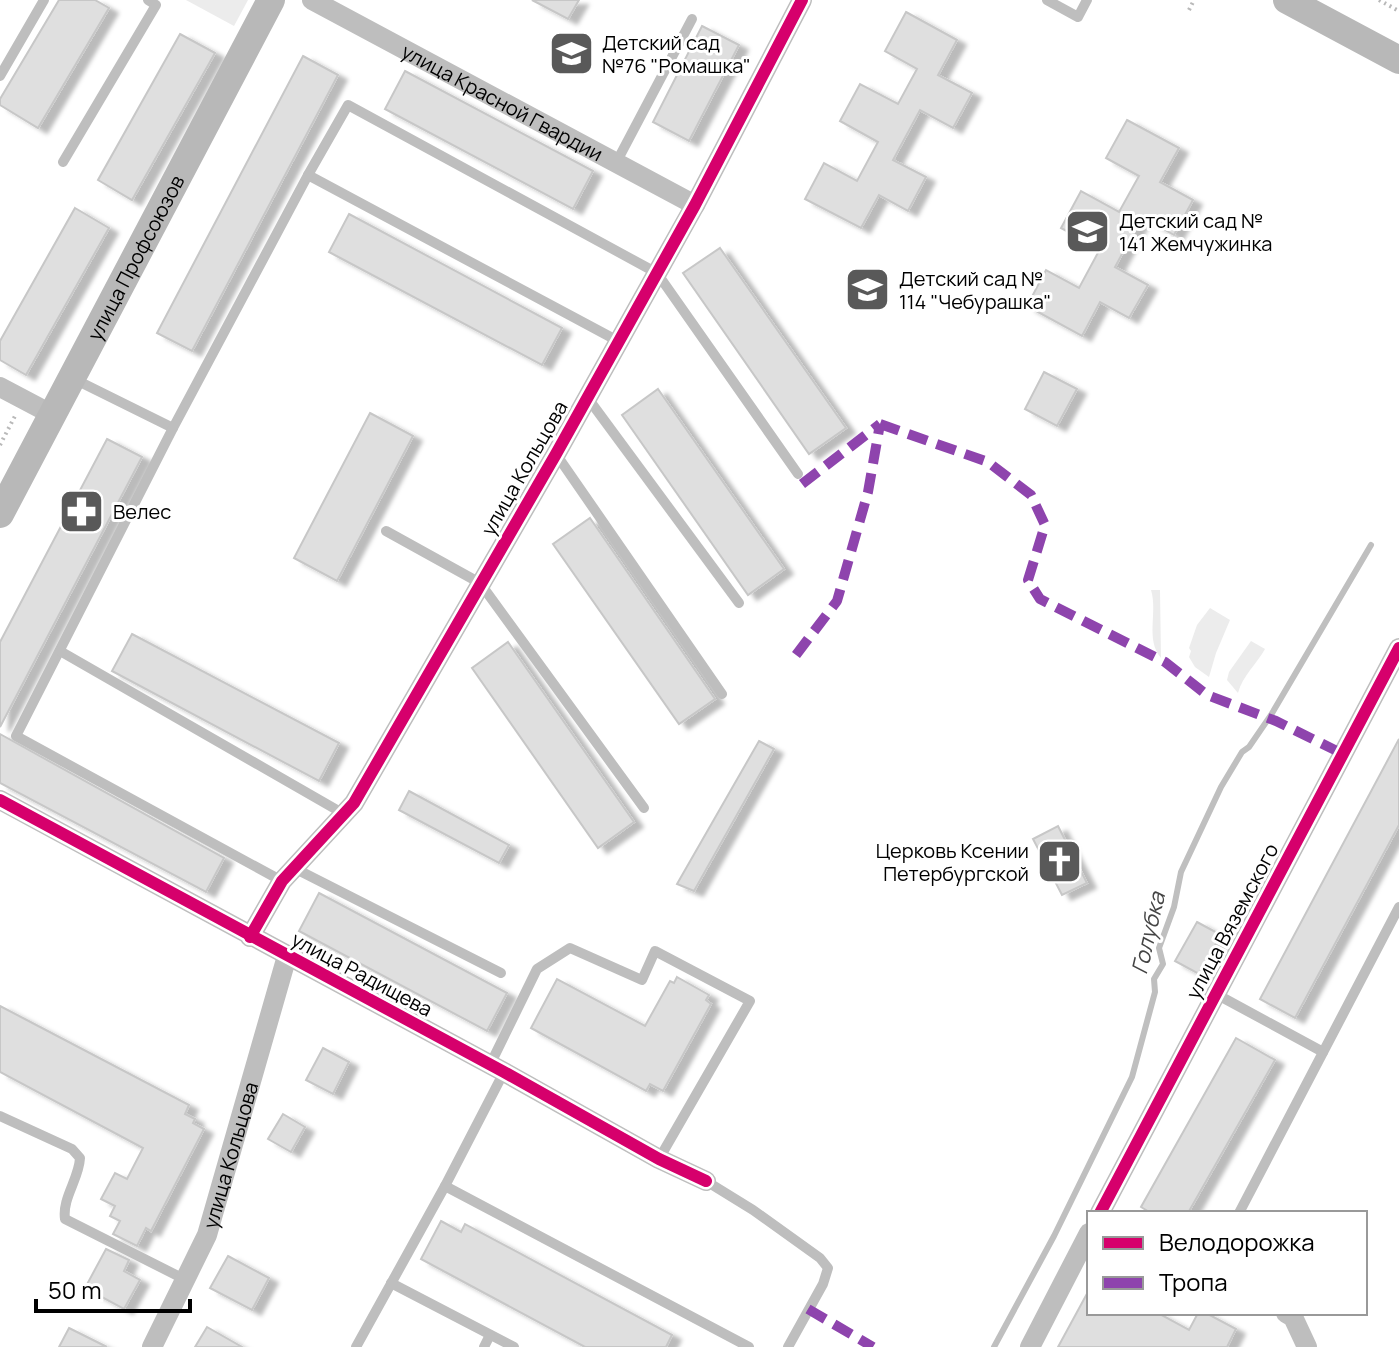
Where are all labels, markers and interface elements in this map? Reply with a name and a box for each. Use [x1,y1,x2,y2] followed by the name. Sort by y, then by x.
[602,29,751,79] place label: Детский сад №76 "Ромашка"
[547,30,595,78] school or university icon: Детский сад №76 "Ромашка"
[397,37,608,167] street label: улица Красной Гвардии
[81,170,190,345] street label: улица Профсоюзов
[1119,207,1272,257] place label: Детский сад № 141 Жемчужинка
[1064,208,1112,256] school or university icon: Детский сад № 141 Жемчужинка
[844,265,892,313] school or university icon: Детский сад № 114 "Чебурашка"
[899,265,1051,315] place label: Детский сад № 114 "Чебурашка"
[474,396,574,540] street label: улица Кольцова
[58,487,106,535] pharmacy icon: Велес
[113,498,171,525] place label: Велес
[876,837,1029,887] place label: Церковь Ксении Петербургской
[1036,837,1084,885] church icon: Церковь Ксении Петербургской
[1180,838,1285,1004] street label: улица Вяземского
[1124,887,1172,977] water label: Голубка
[287,925,437,1023] street label: улица Радищева
[196,1079,264,1231] street label: улица Кольцова
[1087,1211,1367,1315] legend
[1159,1225,1314,1258] text: Велодорожка
[36,1263,190,1313] scale bar
[1159,1265,1228,1298] text: Тропа
[48,1273,102,1306] text: 50 m

